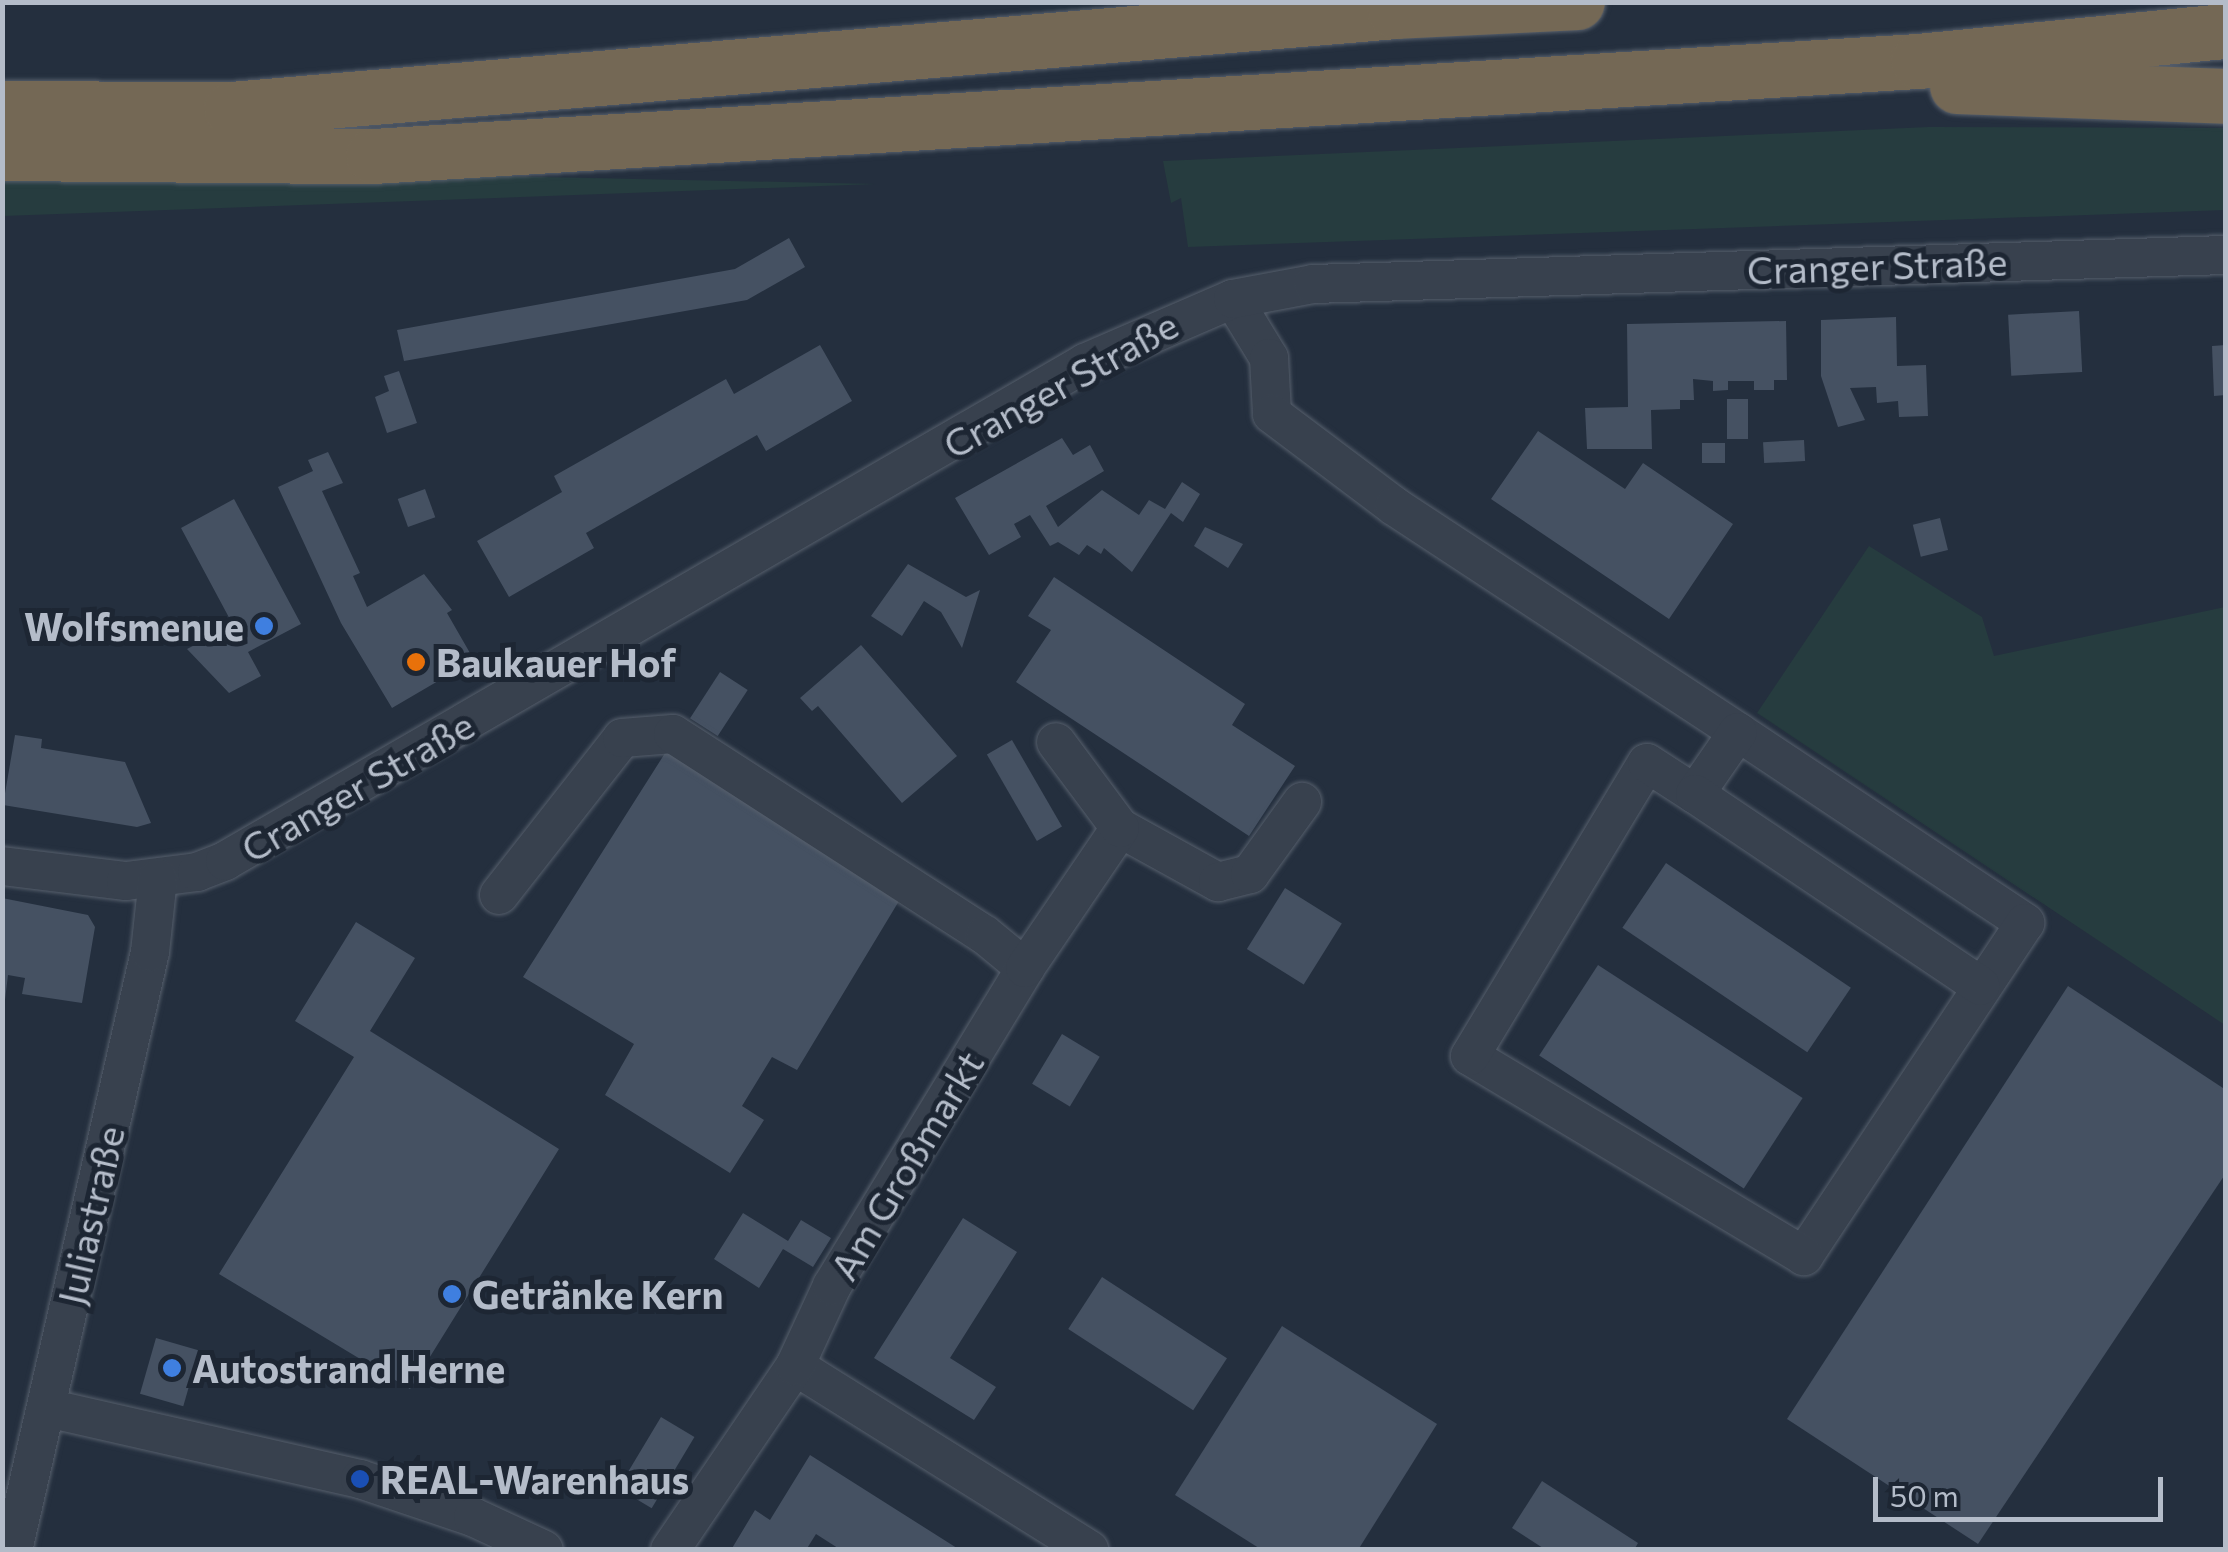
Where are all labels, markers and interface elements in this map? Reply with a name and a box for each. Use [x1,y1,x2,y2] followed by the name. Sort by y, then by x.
[1746,238,2008,292] street label: Cranger Straße
[935,301,1185,467] street label: Cranger Straße
[24,603,244,649] place label: Wolfsmenue
[253,615,275,637] marker: Wolfsmenue
[436,639,676,685] place label: Baukauer Hof
[405,651,427,673] marker: Baukauer Hof
[233,701,481,871] street label: Cranger Straße
[820,1042,992,1288] street label: Am Großmarkt
[47,1121,133,1309] street label: Juliastraße
[472,1271,723,1317] place label: Getränke Kern
[441,1283,463,1305] marker: Getränke Kern
[192,1345,505,1391] place label: Autostrand Herne
[161,1357,183,1379] marker: Autostrand Herne
[380,1456,689,1502] place label: REAL-Warenhaus
[1878,1457,2168,1519] scale bar
[349,1468,371,1490] marker: REAL-Warenhaus
[1890,1476,1959,1513] text: 50 m

